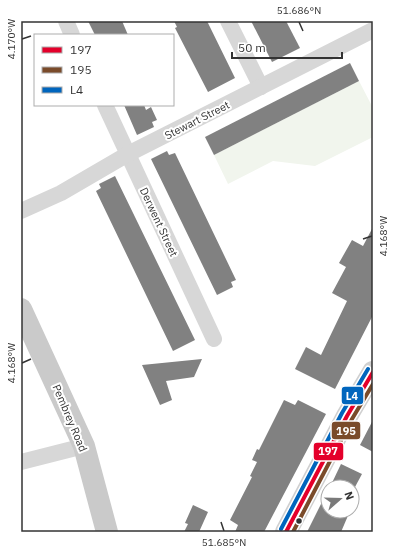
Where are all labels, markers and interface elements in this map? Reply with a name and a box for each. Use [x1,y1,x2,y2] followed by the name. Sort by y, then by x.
[277,4,321,17] text: 51.686°N
[5,19,18,59] text: 4.170°W
[34,34,174,106] legend
[232,34,342,60] scale bar
[238,40,266,55] text: 50 m
[70,42,92,57] text: 197
[70,62,92,77] text: 195
[70,82,83,97] text: L4
[162,98,232,142] street label: Stewart Street
[137,185,181,259] street label: Derwent Street
[377,216,390,256] text: 4.168°W
[5,343,18,383] text: 4.168°W
[50,382,90,454] street label: Pembrey Road
[341,386,364,405] line badge: L4
[346,389,359,403] text: L4
[331,421,361,440] line badge: 195
[336,424,356,438] text: 195
[313,442,344,461] line badge: 197
[318,444,338,458] text: 197
[320,479,360,519] north arrow
[341,489,357,502] text: N
[294,516,304,526] unlabelled marker
[202,536,246,549] text: 51.685°N

